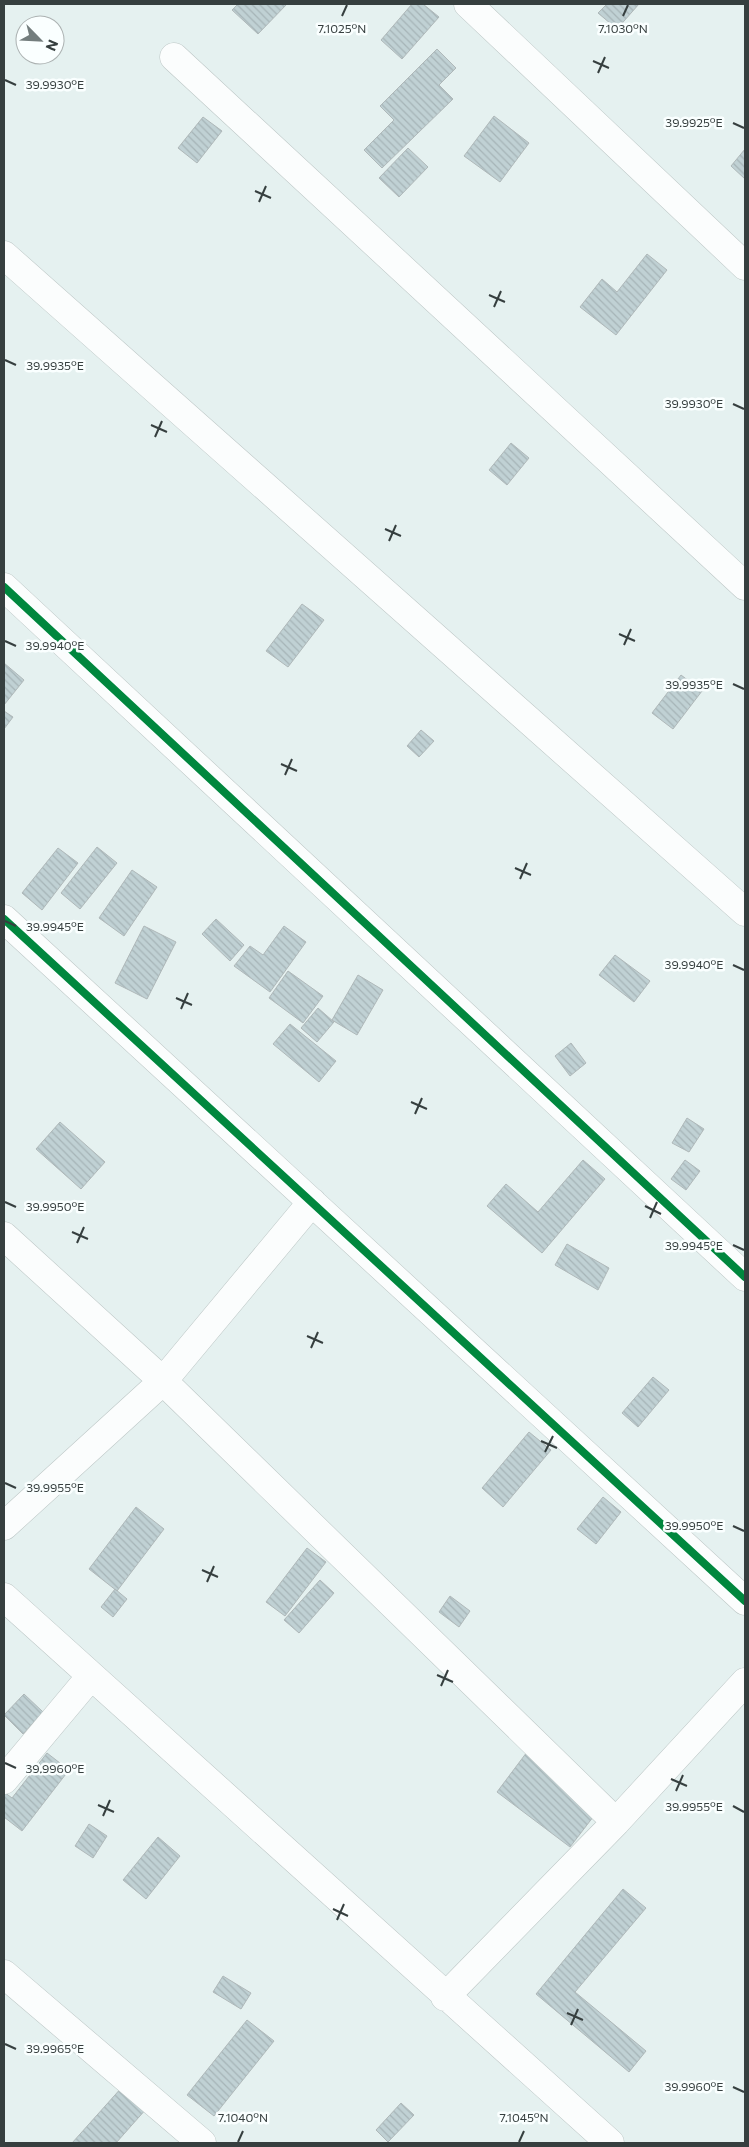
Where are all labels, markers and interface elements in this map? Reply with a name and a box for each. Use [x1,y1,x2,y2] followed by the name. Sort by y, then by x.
[15,15,65,65] north arrow
[318,21,366,35] text: 7.1025°N
[598,21,648,35] text: 7.1030°N
[42,37,62,54] text: N
[26,77,84,91] text: 39.9930°E
[665,115,723,129] text: 39.9925°E
[26,358,84,372] text: 39.9935°E
[665,396,723,410] text: 39.9930°E
[26,638,84,652] text: 39.9940°E
[665,677,723,691] text: 39.9935°E
[26,919,84,933] text: 39.9945°E
[665,957,723,971] text: 39.9940°E
[26,1199,84,1213] text: 39.9950°E
[665,1238,723,1252] text: 39.9945°E
[26,1480,84,1494] text: 39.9955°E
[665,1518,723,1532] text: 39.9950°E
[26,1761,84,1775] text: 39.9960°E
[665,1799,723,1813] text: 39.9955°E
[26,2041,84,2055] text: 39.9965°E
[665,2079,723,2093] text: 39.9960°E
[218,2110,268,2124] text: 7.1040°N
[499,2110,549,2124] text: 7.1045°N

